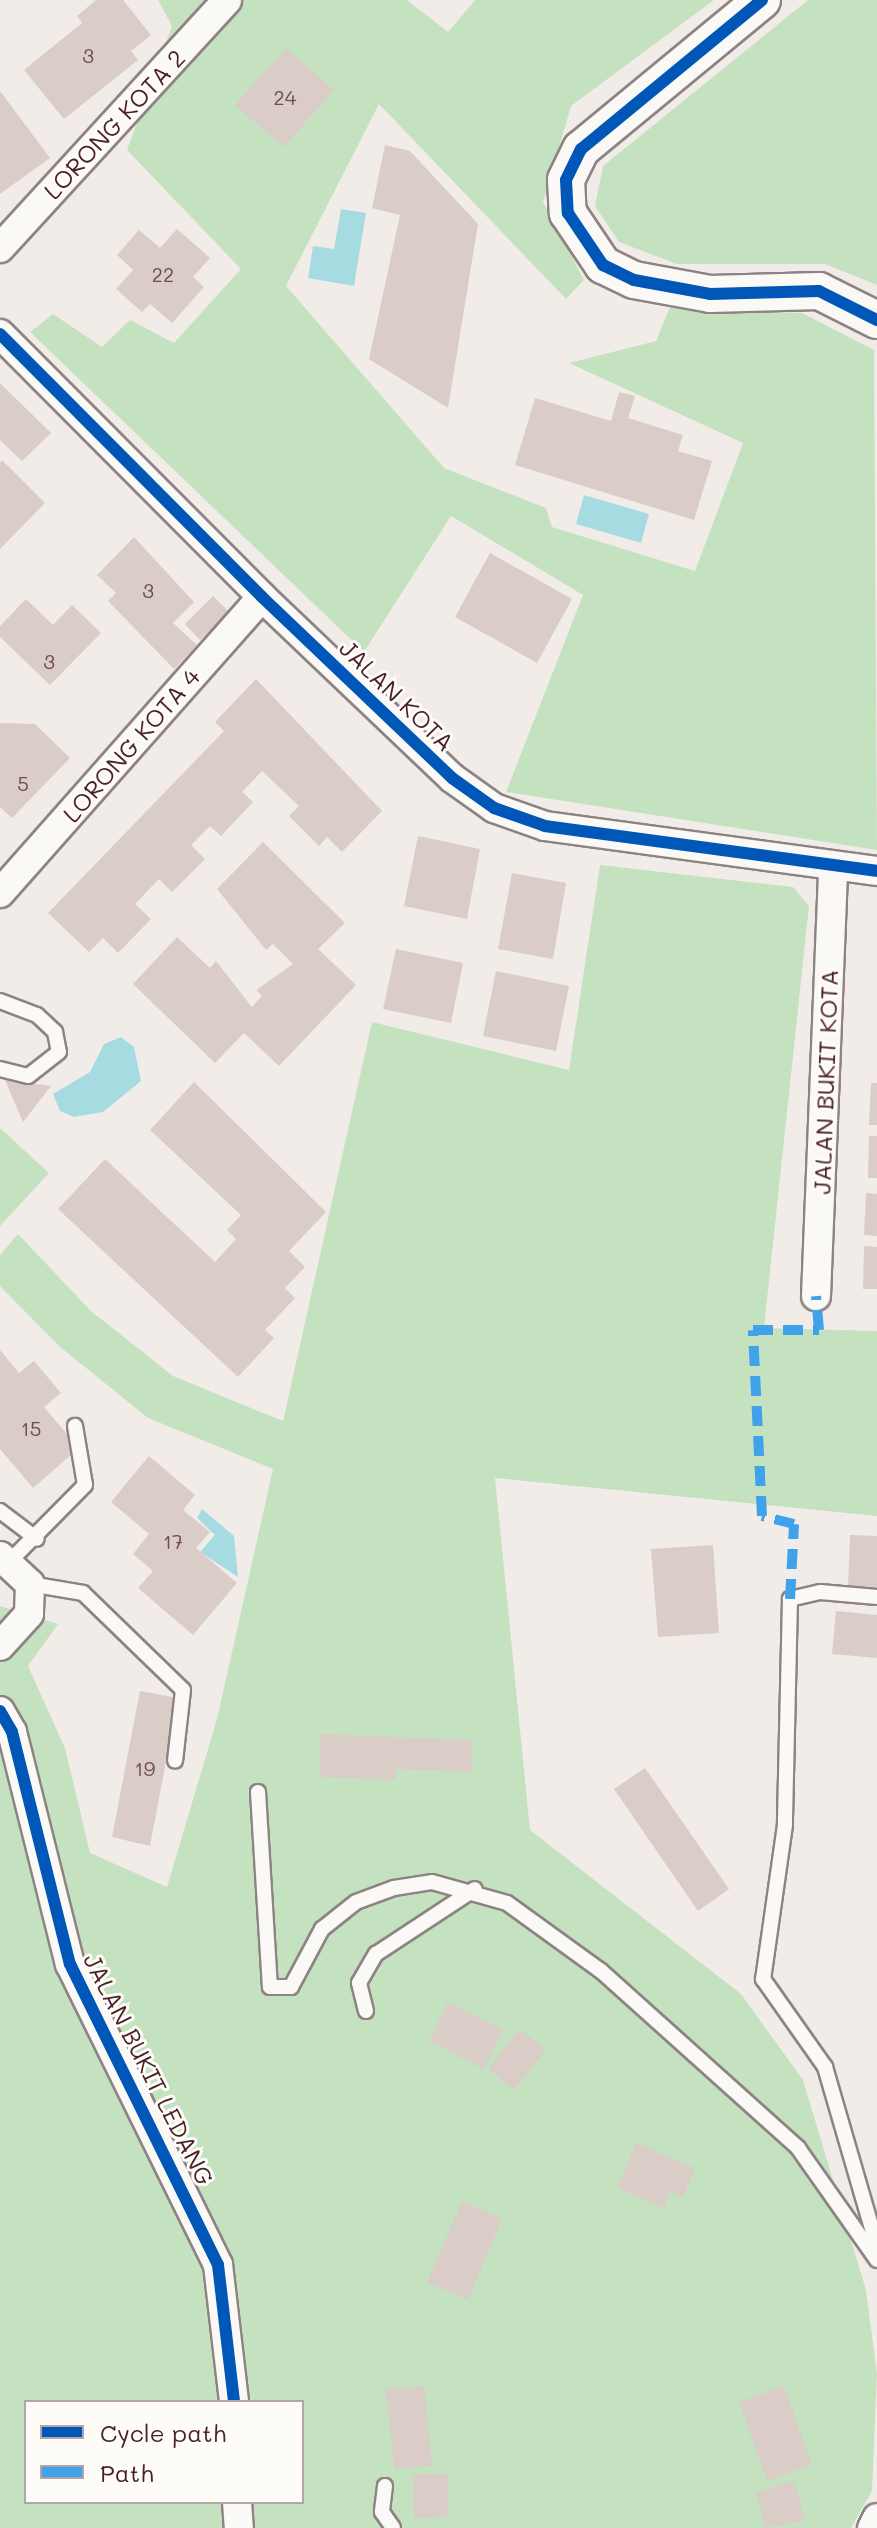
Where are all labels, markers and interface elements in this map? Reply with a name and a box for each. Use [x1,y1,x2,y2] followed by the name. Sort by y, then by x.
[37,43,191,205] street label: LORONG KOTA 2
[82,43,94,67] house number: 3
[274,85,296,109] house number: 24
[152,262,174,286] house number: 22
[142,578,154,602] house number: 3
[334,633,460,757] street label: JALAN KOTA
[43,649,55,673] house number: 3
[56,662,206,828] street label: LORONG KOTA 4
[17,771,29,795] house number: 5
[807,969,843,1195] street label: JALAN BUKIT KOTA
[21,1416,41,1440] house number: 15
[163,1529,183,1553] house number: 17
[135,1756,155,1780] house number: 19
[78,1948,220,2190] street label: JALAN BUKIT LEDANG
[24,2400,304,2504] legend
[100,2417,226,2448] text: Cycle path
[100,2457,154,2488] text: Path

